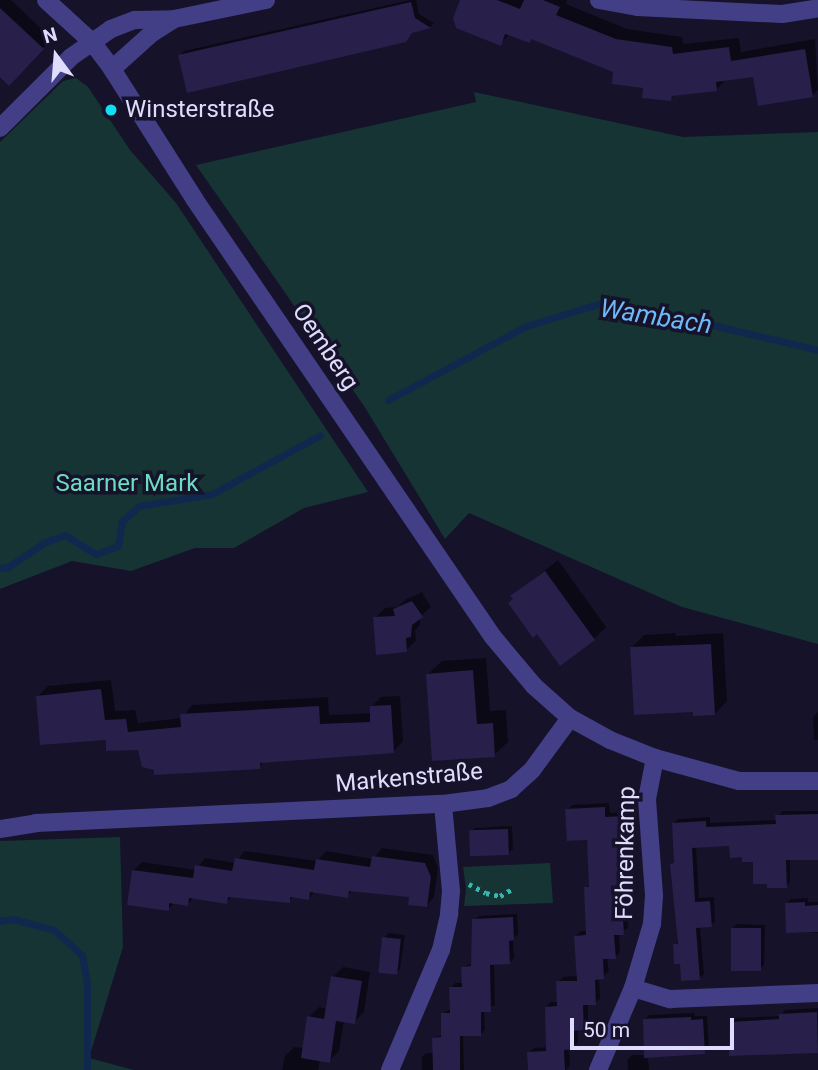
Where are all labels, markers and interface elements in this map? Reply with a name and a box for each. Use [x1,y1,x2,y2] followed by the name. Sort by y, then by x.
[21,21,91,91] north arrow
[40,22,60,48] text: N
[125,96,274,124] place label: Winsterstraße
[103,102,119,118] marker: Winsterstraße
[598,293,714,341] water label: Wambach
[286,298,364,396] street label: Oemberg
[56,470,198,498] park label: Saarner Mark
[334,757,484,799] street label: Markenstraße
[610,786,642,920] street label: Föhrenkamp
[573,1004,738,1048] scale bar
[583,1018,630,1042] text: 50 m

